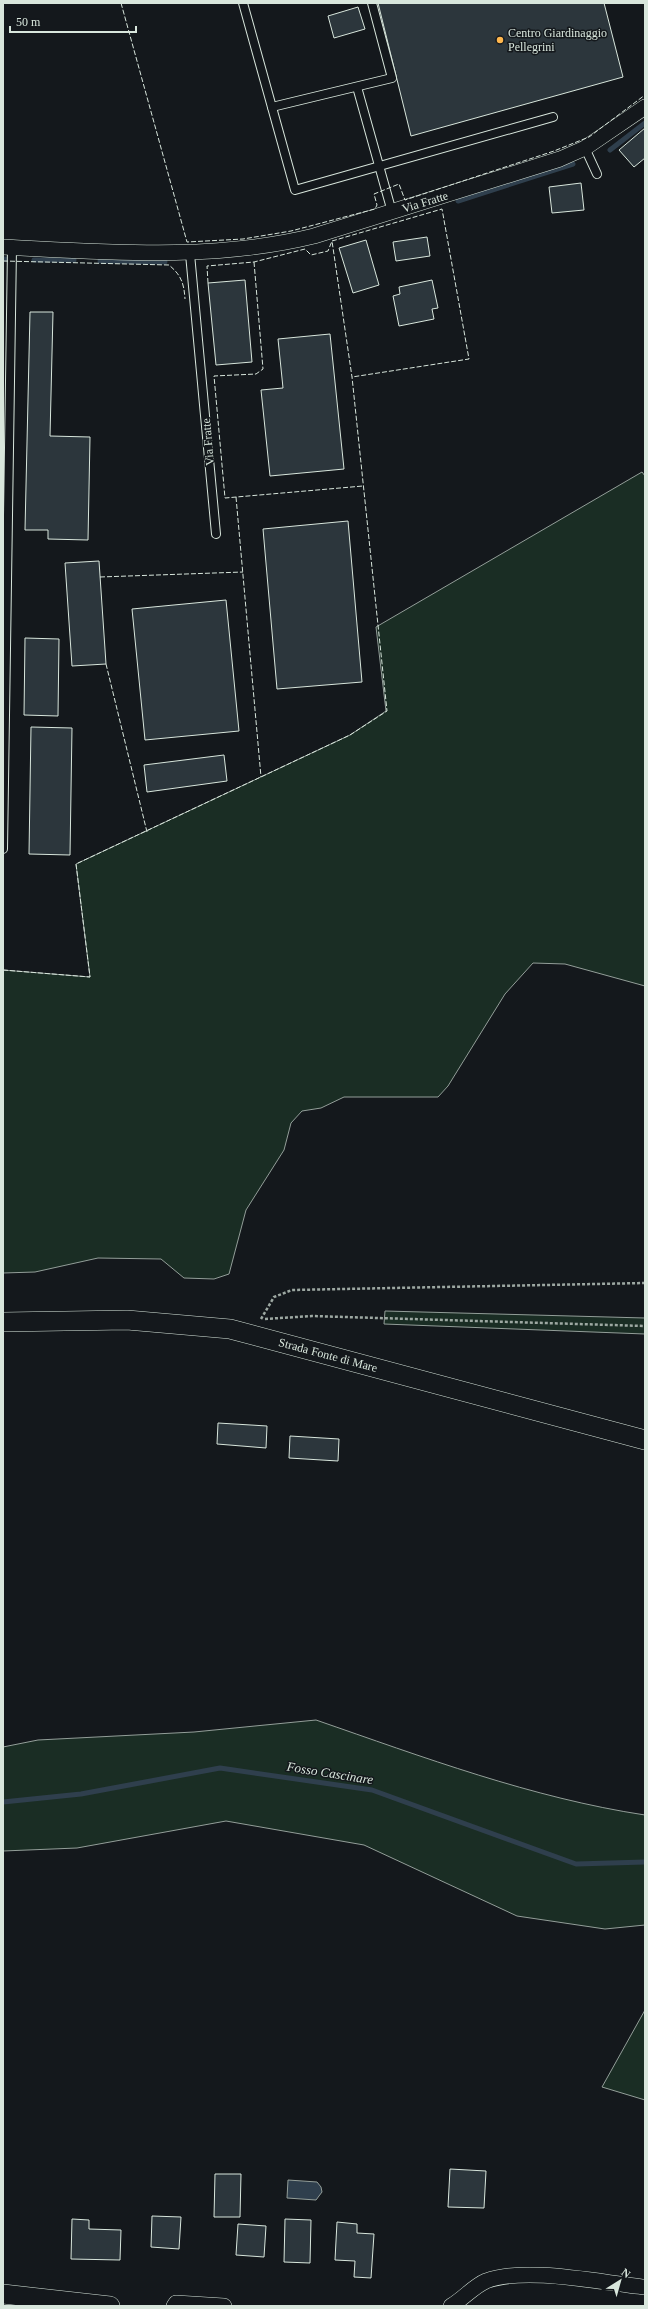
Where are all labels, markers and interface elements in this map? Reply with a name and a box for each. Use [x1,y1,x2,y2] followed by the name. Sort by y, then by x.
[10,8,136,34] scale bar
[16,15,41,29] text: 50 m
[508,26,607,54] place label: Centro Giardinaggio Pellegrini
[495,35,505,45] marker: Centro Giardinaggio Pellegrini
[400,188,450,216] street label: Via Fratte
[199,418,217,466] street label: Via Fratte
[277,1335,379,1375] street label: Strada Fonte di Mare
[285,1759,374,1787] water label: Fosso Cascinare
[600,2261,640,2301] north arrow
[619,2266,633,2280] text: N

